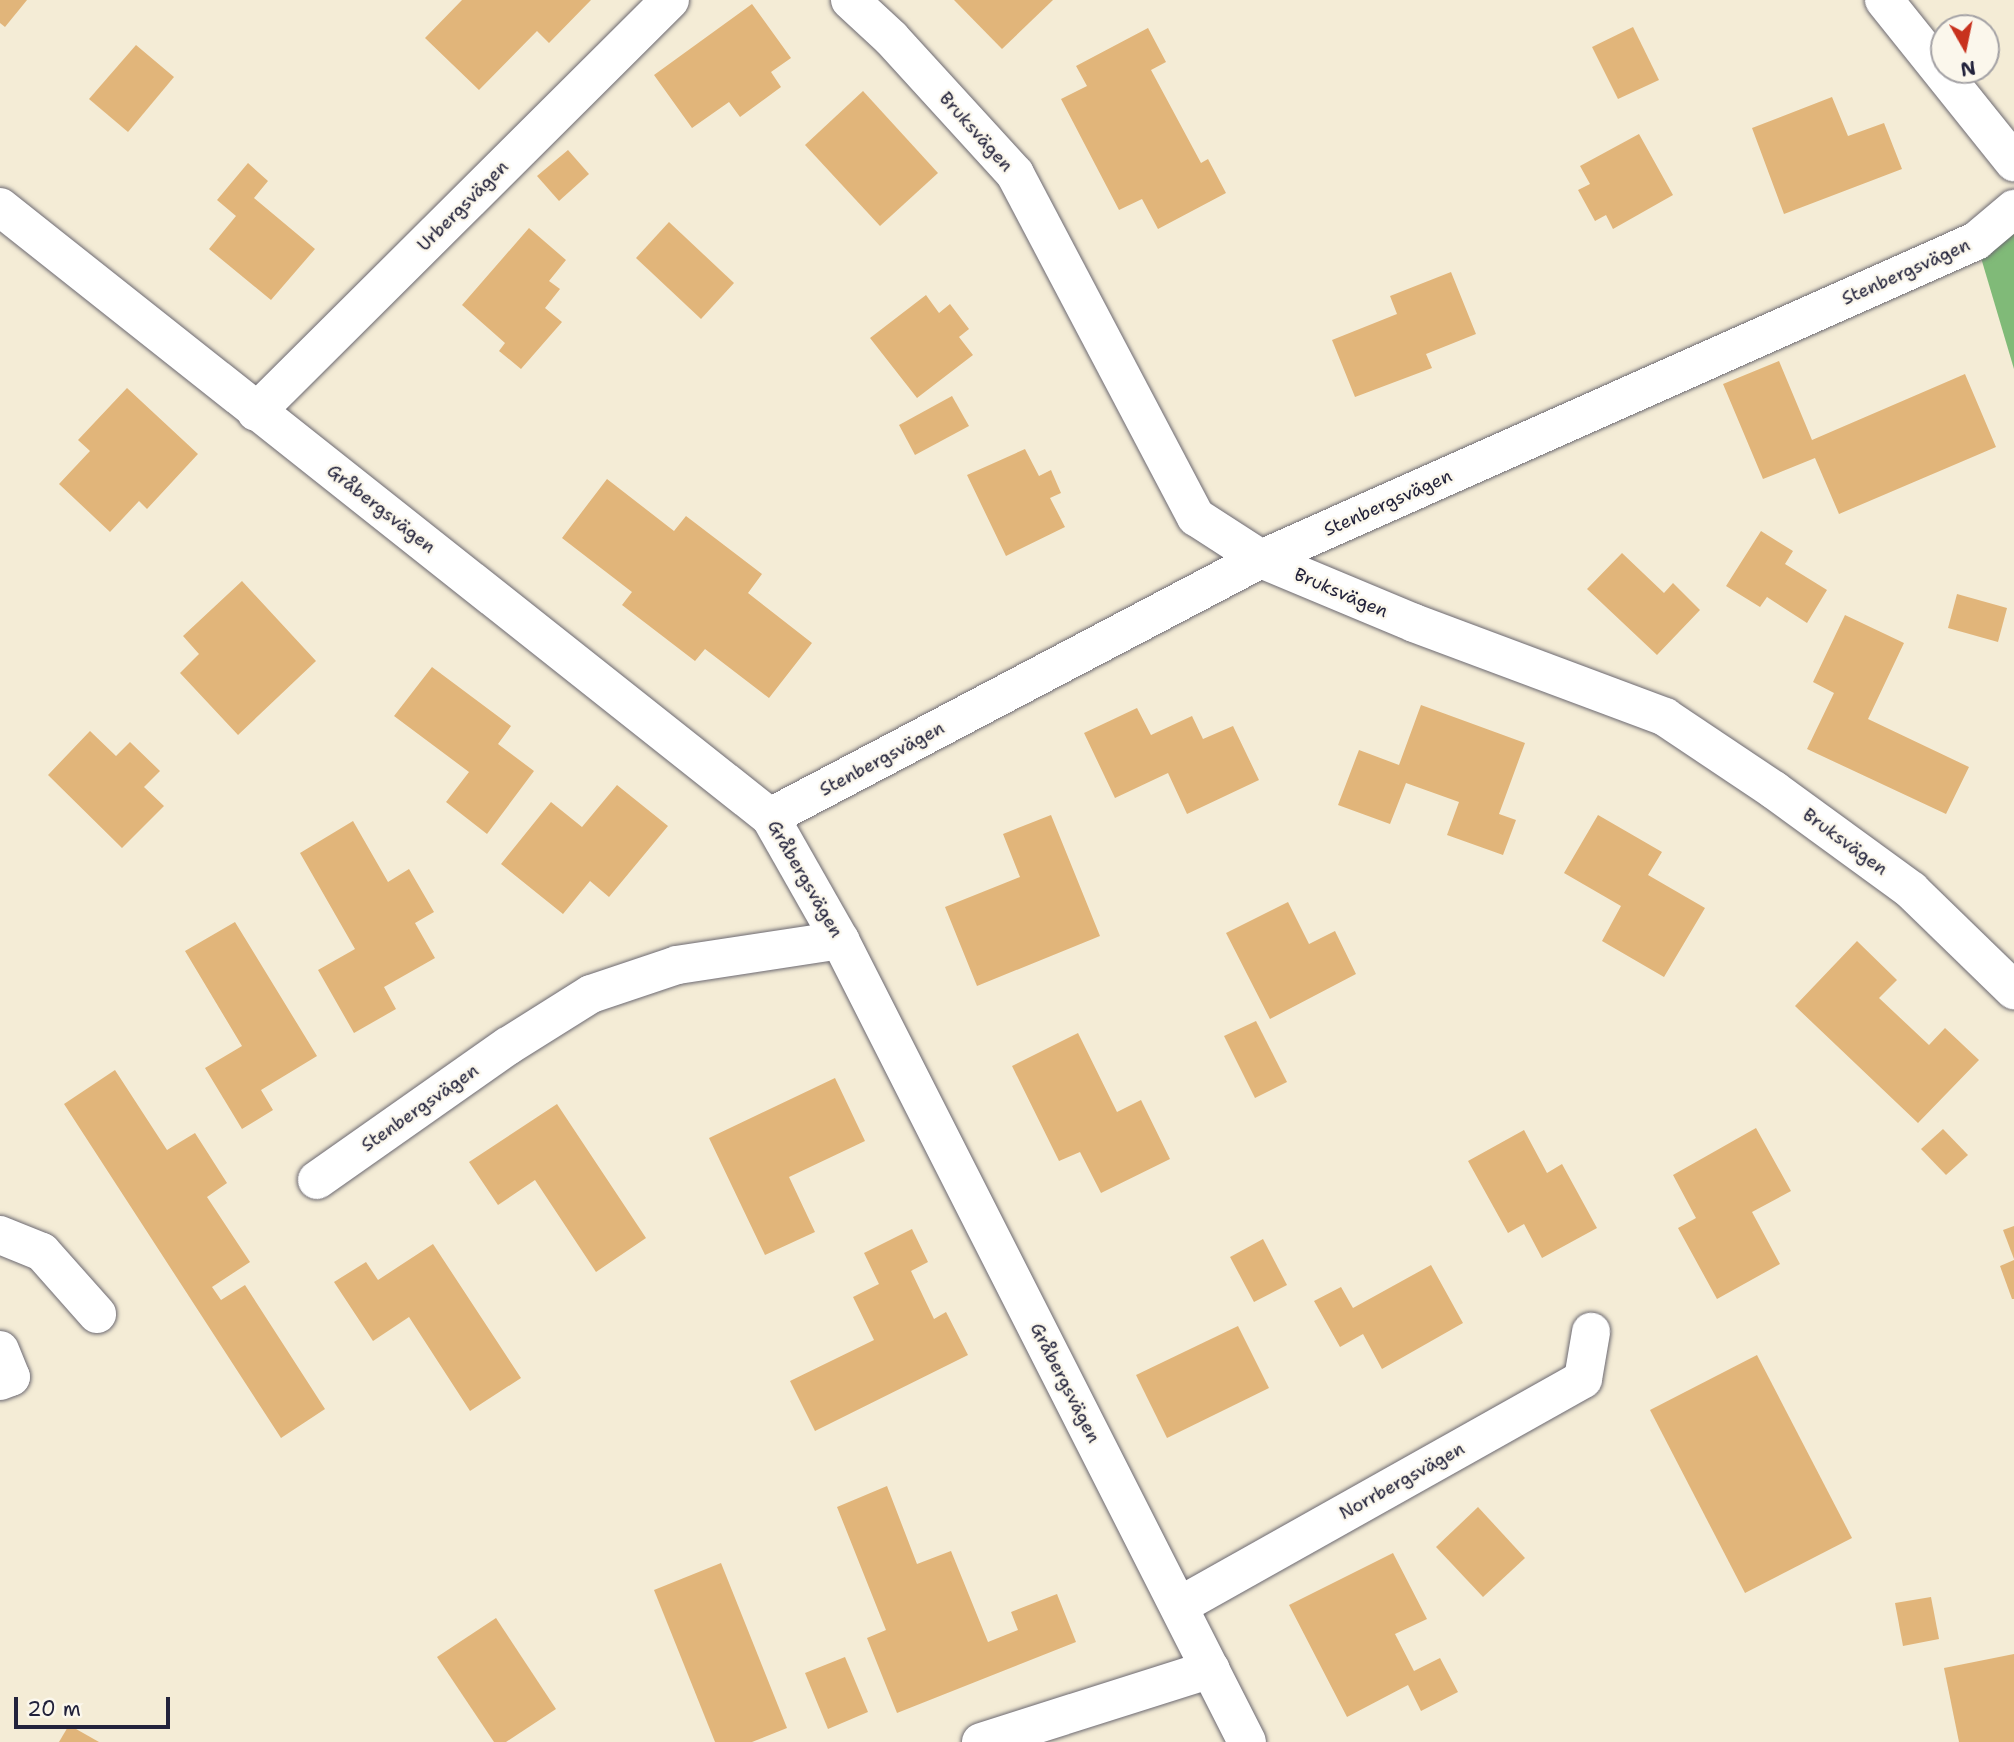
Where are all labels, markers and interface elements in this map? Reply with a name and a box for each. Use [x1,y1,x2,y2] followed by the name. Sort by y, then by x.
[1930,14,2000,84] north arrow
[1959,55,1977,82] text: N
[935,88,1017,176] street label: Bruksvägen
[413,156,513,256] street label: Urbergsvägen
[1839,234,1973,310] street label: Stenbergsvägen
[322,460,440,558] street label: Gråbergsvägen
[1321,465,1455,541] street label: Stenbergsvägen
[1291,564,1391,622] street label: Bruksvägen
[816,717,948,801] street label: Stenbergsvägen
[1798,804,1892,880] street label: Bruksvägen
[763,817,847,941] street label: Gråbergsvägen
[357,1060,483,1156] street label: Stenbergsvägen
[1025,1319,1105,1447] street label: Gråbergsvägen
[1336,1438,1468,1524] street label: Norrbergsvägen
[18,1682,173,1726] scale bar
[27,1695,81,1723] text: 20 m

